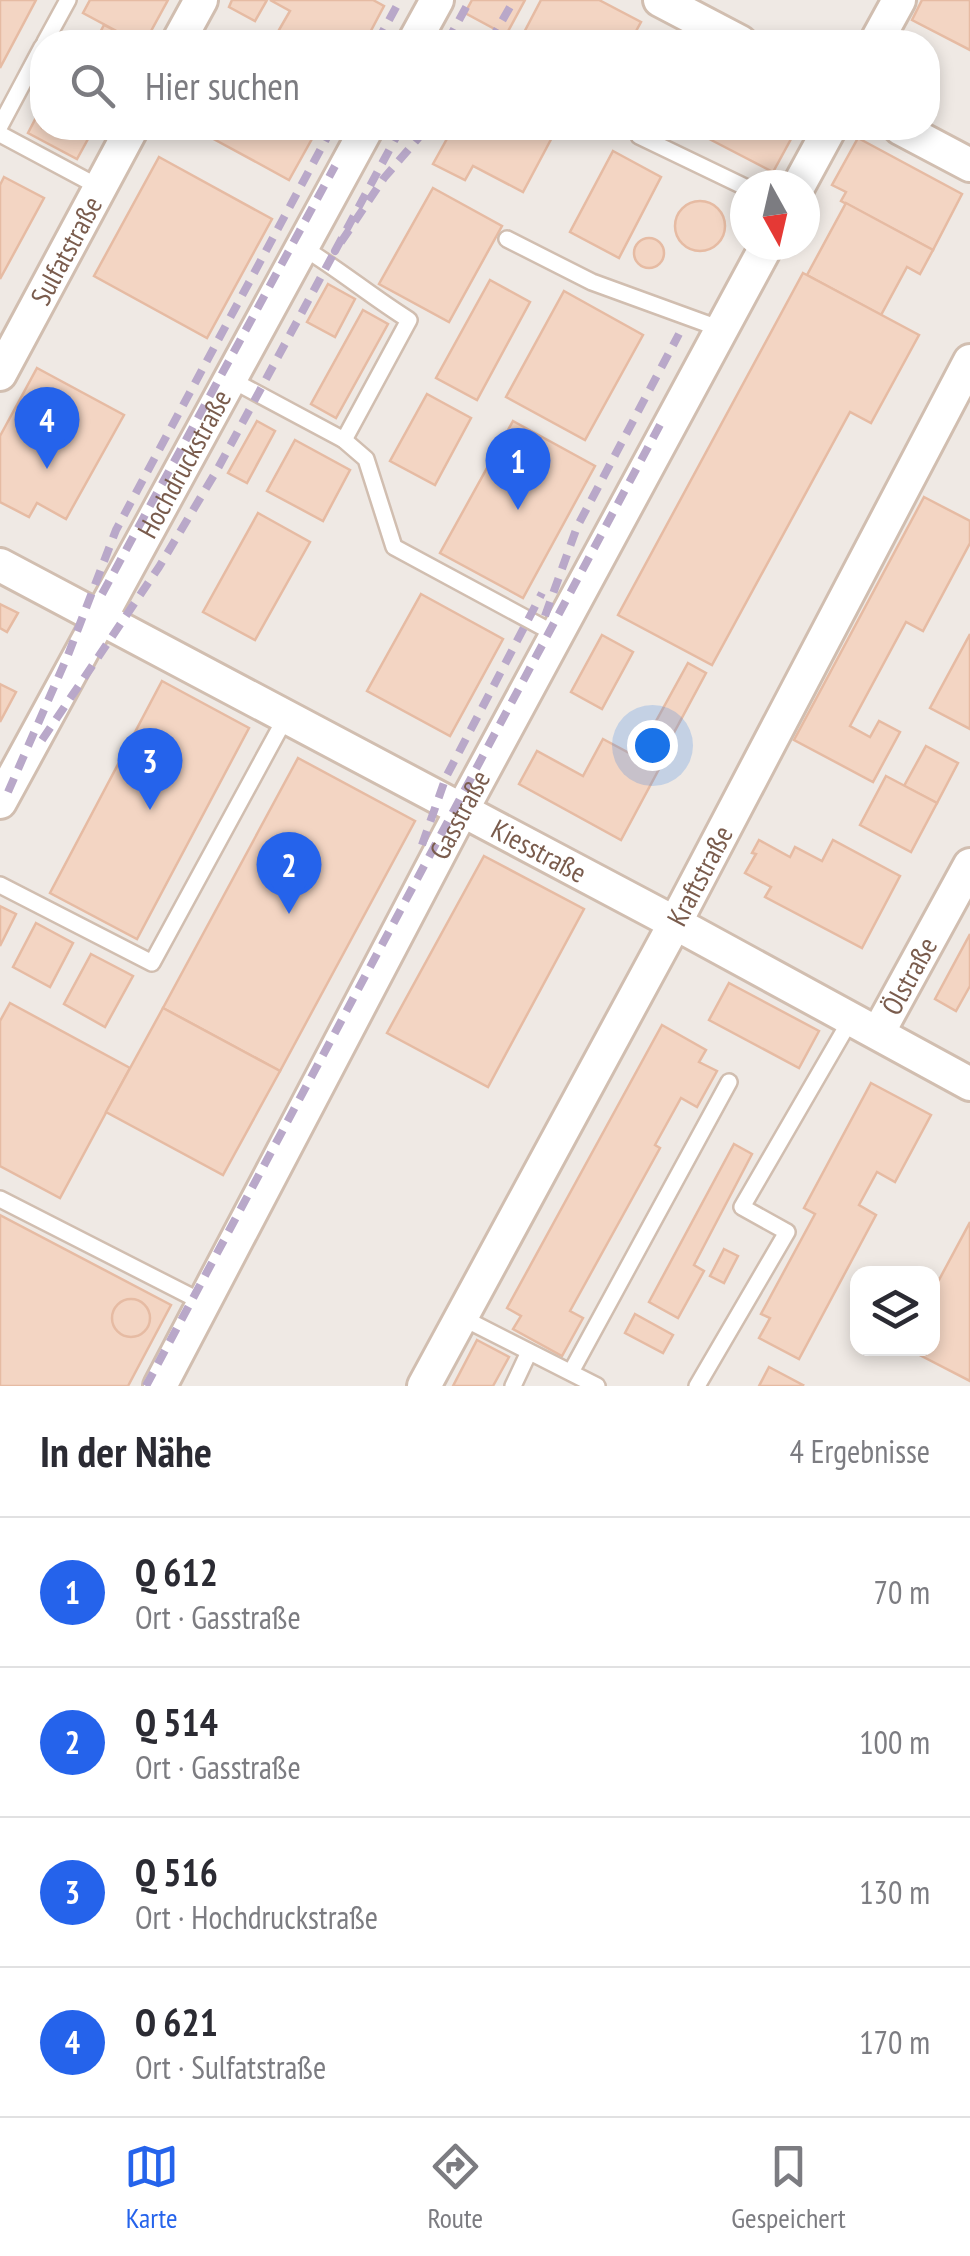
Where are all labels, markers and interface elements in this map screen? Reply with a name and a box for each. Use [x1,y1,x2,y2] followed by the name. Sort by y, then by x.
[30,30,940,140] search box
[65,58,120,113] icon: search
[145,61,300,110] text: Hier suchen
[730,170,820,260] north arrow
[22,190,110,311] street label: Sulfatstraße
[128,383,239,544] street label: Hochdruckstraße
[15,386,80,469] pin: 4
[486,428,550,510] pin: 1
[627,720,678,771] your location
[118,728,182,810] pin: 3
[420,764,498,866] street label: Gasstraße
[485,810,593,891] street label: Kiesstraße
[658,819,741,932] street label: Kraftstraße
[256,832,322,914] pin: 2
[873,930,945,1021] street label: Ölstraße
[850,1266,940,1356] map controls
[850,1266,940,1356] button: layers
[40,1424,212,1479] text: In der Nähe
[790,1430,930,1472] text: 4 Ergebnisse
[135,1547,218,1596] text: Q 612
[65,1571,80,1613] text: 1
[874,1571,930,1613] text: 70 m
[135,1596,301,1638] text: Ort · Gasstraße
[135,1697,218,1746] text: Q 514
[65,1721,80,1763] text: 2
[859,1721,930,1763] text: 100 m
[135,1746,301,1788] text: Ort · Gasstraße
[135,1847,218,1896] text: Q 516
[65,1871,80,1913] text: 3
[859,1871,930,1913] text: 130 m
[135,1896,378,1938] text: Ort · Hochdruckstraße
[135,1997,218,2046] text: O 621
[65,2021,80,2063] text: 4
[859,2021,930,2063] text: 170 m
[135,2046,326,2088] text: Ort · Sulfatstraße
[124,2139,179,2236] tab: Karte
[427,2139,483,2236] tab: Route
[731,2139,846,2236] tab: Gespeichert

